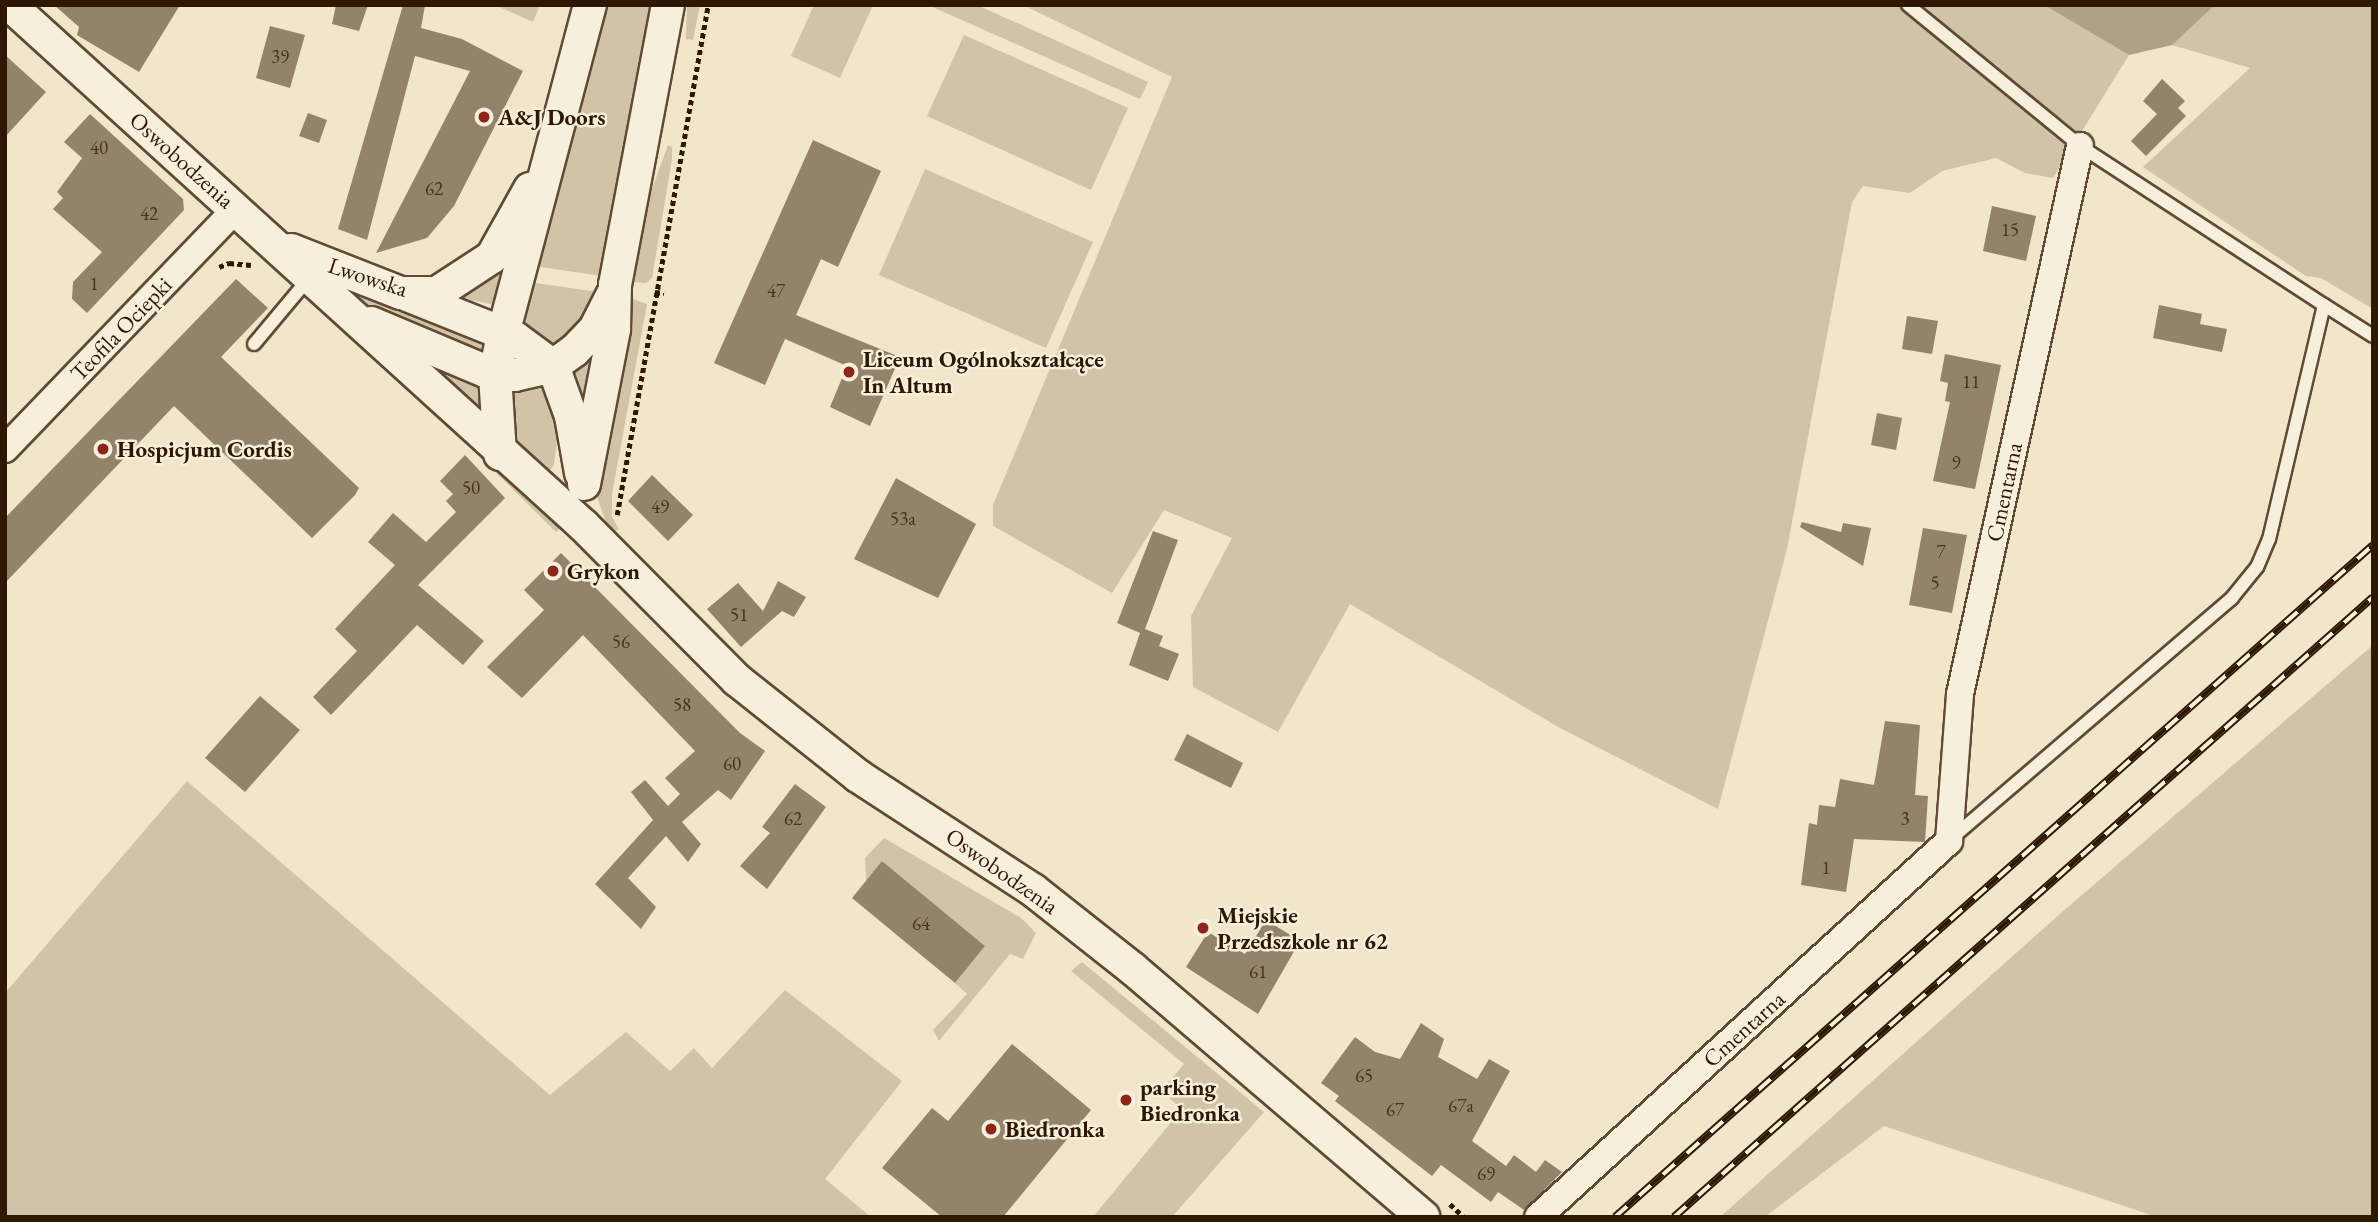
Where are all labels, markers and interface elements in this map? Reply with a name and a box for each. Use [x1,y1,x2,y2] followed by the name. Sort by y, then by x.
[271,46,289,68] house number: 39
[498,103,605,131] place label: A&J Doors
[124,106,240,214] street label: Oswobodzenia
[476,109,492,125] marker: A&J Doors
[90,137,108,159] house number: 40
[425,178,443,200] house number: 62
[140,203,158,225] house number: 42
[2001,219,2019,241] house number: 15
[325,251,411,303] street label: Lwowska
[65,271,177,387] street label: Teofila Ociepki
[89,273,99,295] house number: 1
[767,280,785,302] house number: 47
[863,345,1104,399] place label: Liceum Ogólnokształcące In Altum
[841,364,857,380] marker: Liceum Ogólnokształcące In Altum
[1962,371,1980,393] house number: 11
[117,435,292,463] place label: Hospicjum Cordis
[1980,440,2028,544] street label: Cmentarna
[95,441,111,457] marker: Hospicjum Cordis
[1951,452,1961,474] house number: 9
[462,477,480,499] house number: 50
[651,496,669,518] house number: 49
[890,508,916,530] house number: 53a
[1936,541,1946,563] house number: 7
[567,557,640,585] place label: Grykon
[545,563,561,579] marker: Grykon
[1930,572,1940,594] house number: 5
[730,604,748,626] house number: 51
[612,631,630,653] house number: 56
[673,694,691,716] house number: 58
[723,753,741,775] house number: 60
[784,808,802,830] house number: 62
[1900,808,1910,830] house number: 3
[940,822,1064,920] street label: Oswobodzenia
[1821,857,1831,879] house number: 1
[1217,901,1388,955] place label: Miejskie Przedszkole nr 62
[912,913,930,935] house number: 64
[1195,920,1211,936] marker: Miejskie Przedszkole nr 62
[1249,961,1267,983] house number: 61
[1697,985,1791,1073] street label: Cmentarna
[1355,1065,1373,1087] house number: 65
[1140,1073,1240,1127] place label: parking Biedronka
[1118,1092,1134,1108] marker: parking Biedronka
[1448,1095,1474,1117] house number: 67a
[1386,1099,1404,1121] house number: 67
[1005,1115,1105,1143] place label: Biedronka
[983,1121,999,1137] marker: Biedronka
[1477,1163,1495,1185] house number: 69

